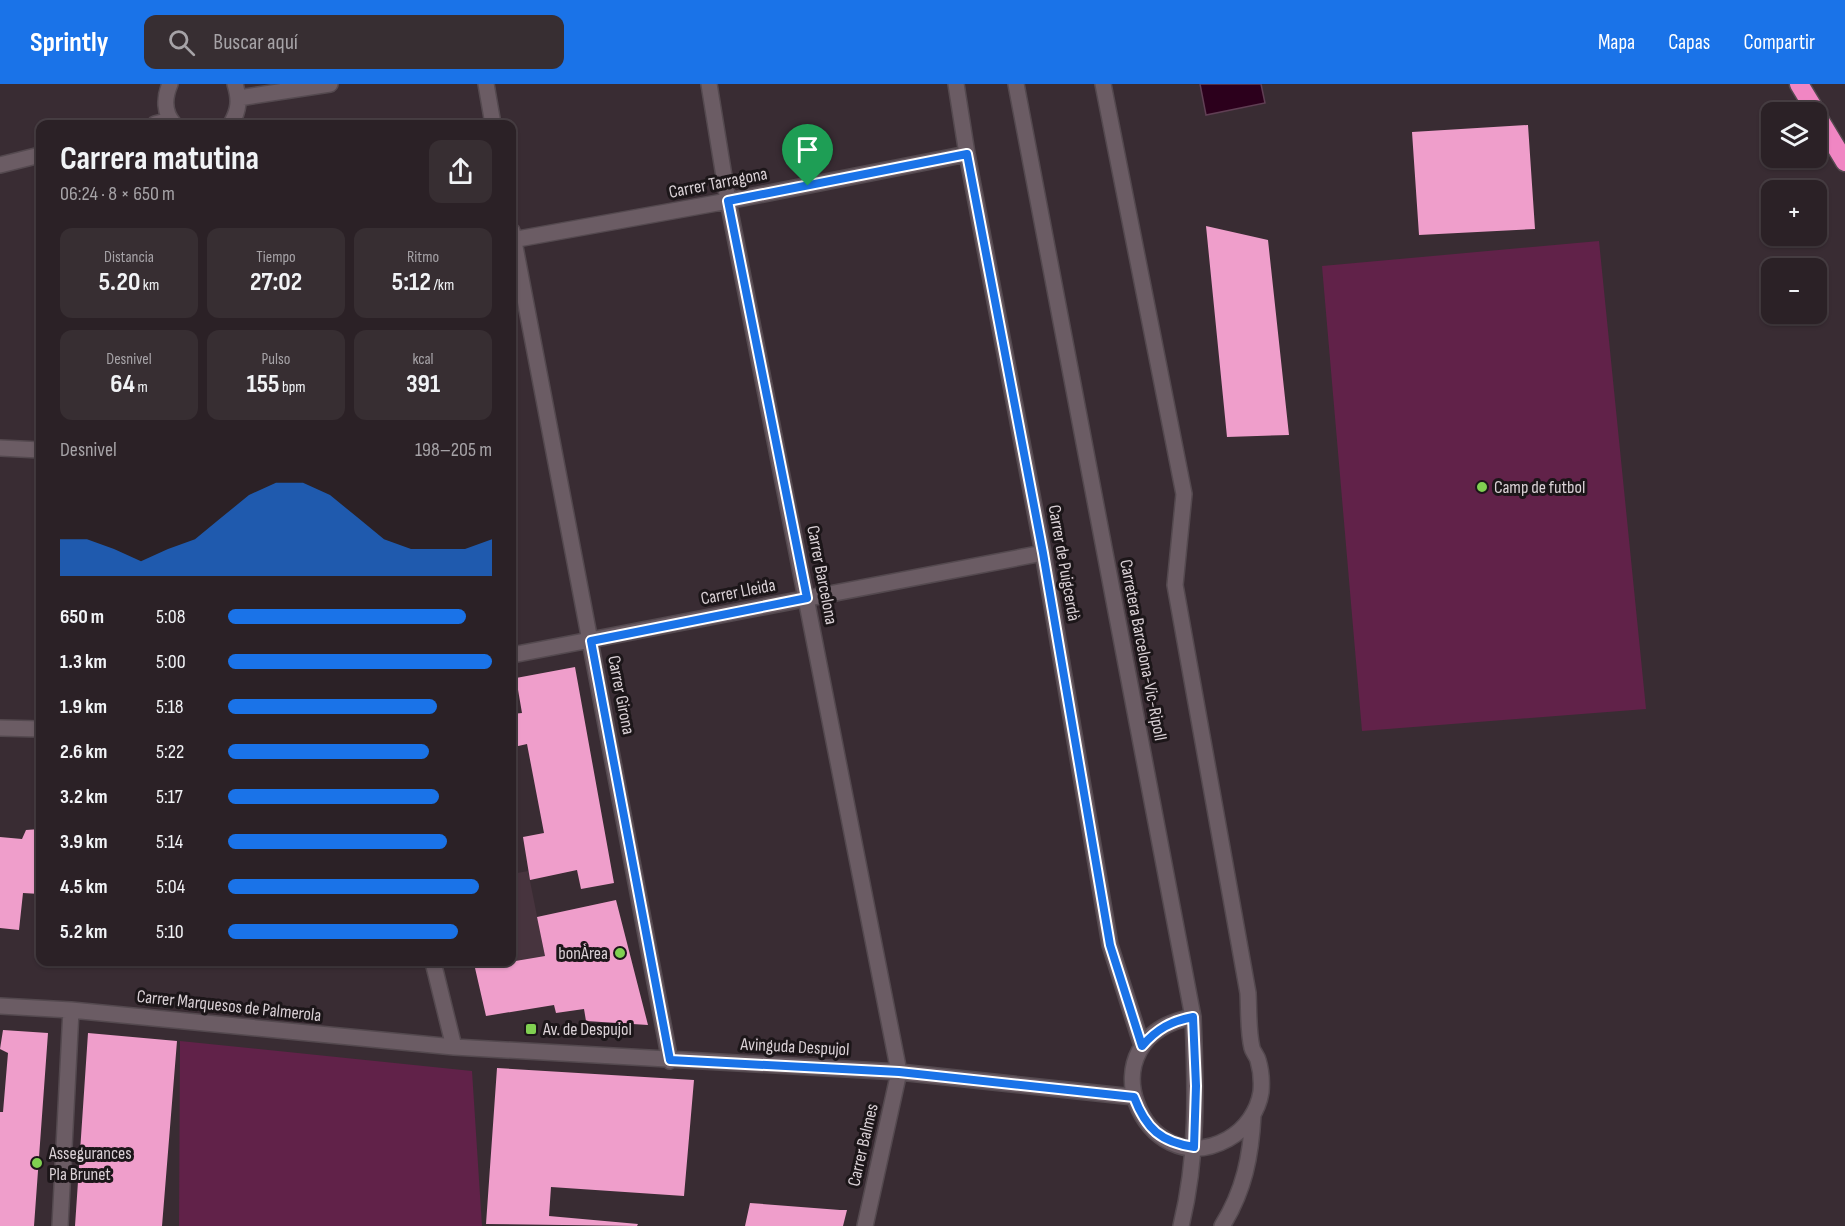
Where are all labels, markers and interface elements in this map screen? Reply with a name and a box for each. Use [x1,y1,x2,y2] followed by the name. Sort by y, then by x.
[144,15,564,69] search box
[30,26,108,59] text: Sprintly
[165,26,198,59] icon: search
[213,29,298,56] text: Buscar aquí
[1598,30,1635,55] text: Mapa
[1668,30,1710,55] text: Capas
[1743,30,1815,55] text: Compartir
[1761,102,1827,324] map controls
[1761,102,1827,168] button: layers
[782,124,833,186] pin
[791,133,824,166] icon: arrive
[60,139,259,179] text: Carrera matutina
[429,140,492,203] button: share
[667,163,769,203] street label: Carrer Tarragona
[1761,180,1827,246] button: +
[60,182,175,206] text: 06:24 · 8 × 650 m
[104,248,154,267] text: Distancia
[256,248,296,267] text: Tiempo
[407,248,439,267] text: Ritmo
[1761,258,1827,324] button: −
[99,267,140,298] text: 5.20
[250,267,302,298] text: 27:02
[392,267,431,298] text: 5:12
[140,276,159,295] text: km
[431,276,454,295] text: /km
[106,350,152,369] text: Desnivel
[262,350,290,369] text: Pulso
[412,350,434,369] text: kcal
[110,369,135,400] text: 64
[246,369,279,400] text: 155
[406,369,440,400] text: 391
[135,378,148,397] text: m
[279,378,306,397] text: bpm
[60,438,117,462] text: Desnivel
[415,438,492,462] text: 198–205 m
[1494,477,1585,498] place label: Camp de futbol
[1475,480,1489,494] marker: Camp de futbol
[1043,503,1085,623] street label: Carrer de Puigcerdà
[802,524,842,626] street label: Carrer Barcelona
[1115,558,1171,742] street label: Carretera Barcelona-Vic-Ripoll
[699,574,777,610] street label: Carrer Lleida
[60,605,104,629] text: 650 m
[156,605,185,629] text: 5:08
[60,650,107,674] text: 1.3 km
[156,650,186,674] text: 5:00
[603,654,639,736] street label: Carrer Girona
[60,695,107,719] text: 1.9 km
[156,695,184,719] text: 5:18
[60,740,107,764] text: 2.6 km
[156,740,184,764] text: 5:22
[60,785,108,809] text: 3.2 km
[156,785,183,809] text: 5:17
[60,830,108,854] text: 3.9 km
[156,830,183,854] text: 5:14
[60,875,107,899] text: 4.5 km
[156,875,185,899] text: 5:04
[60,920,107,944] text: 5.2 km
[156,920,184,944] text: 5:10
[558,943,608,964] place label: bonÀrea
[613,946,627,960] marker: bonÀrea
[136,986,322,1026] street label: Carrer Marquesos de Palmerola
[542,1019,632,1040] place label: Av. de Despujol
[524,1022,538,1036] marker: Av. de Despujol
[739,1034,850,1060] street label: Avinguda Despujol
[843,1102,883,1188] street label: Carrer Balmes
[48,1143,132,1185] place label: Assegurances Pla Brunet
[30,1156,44,1170] marker: Assegurances Pla Brunet

